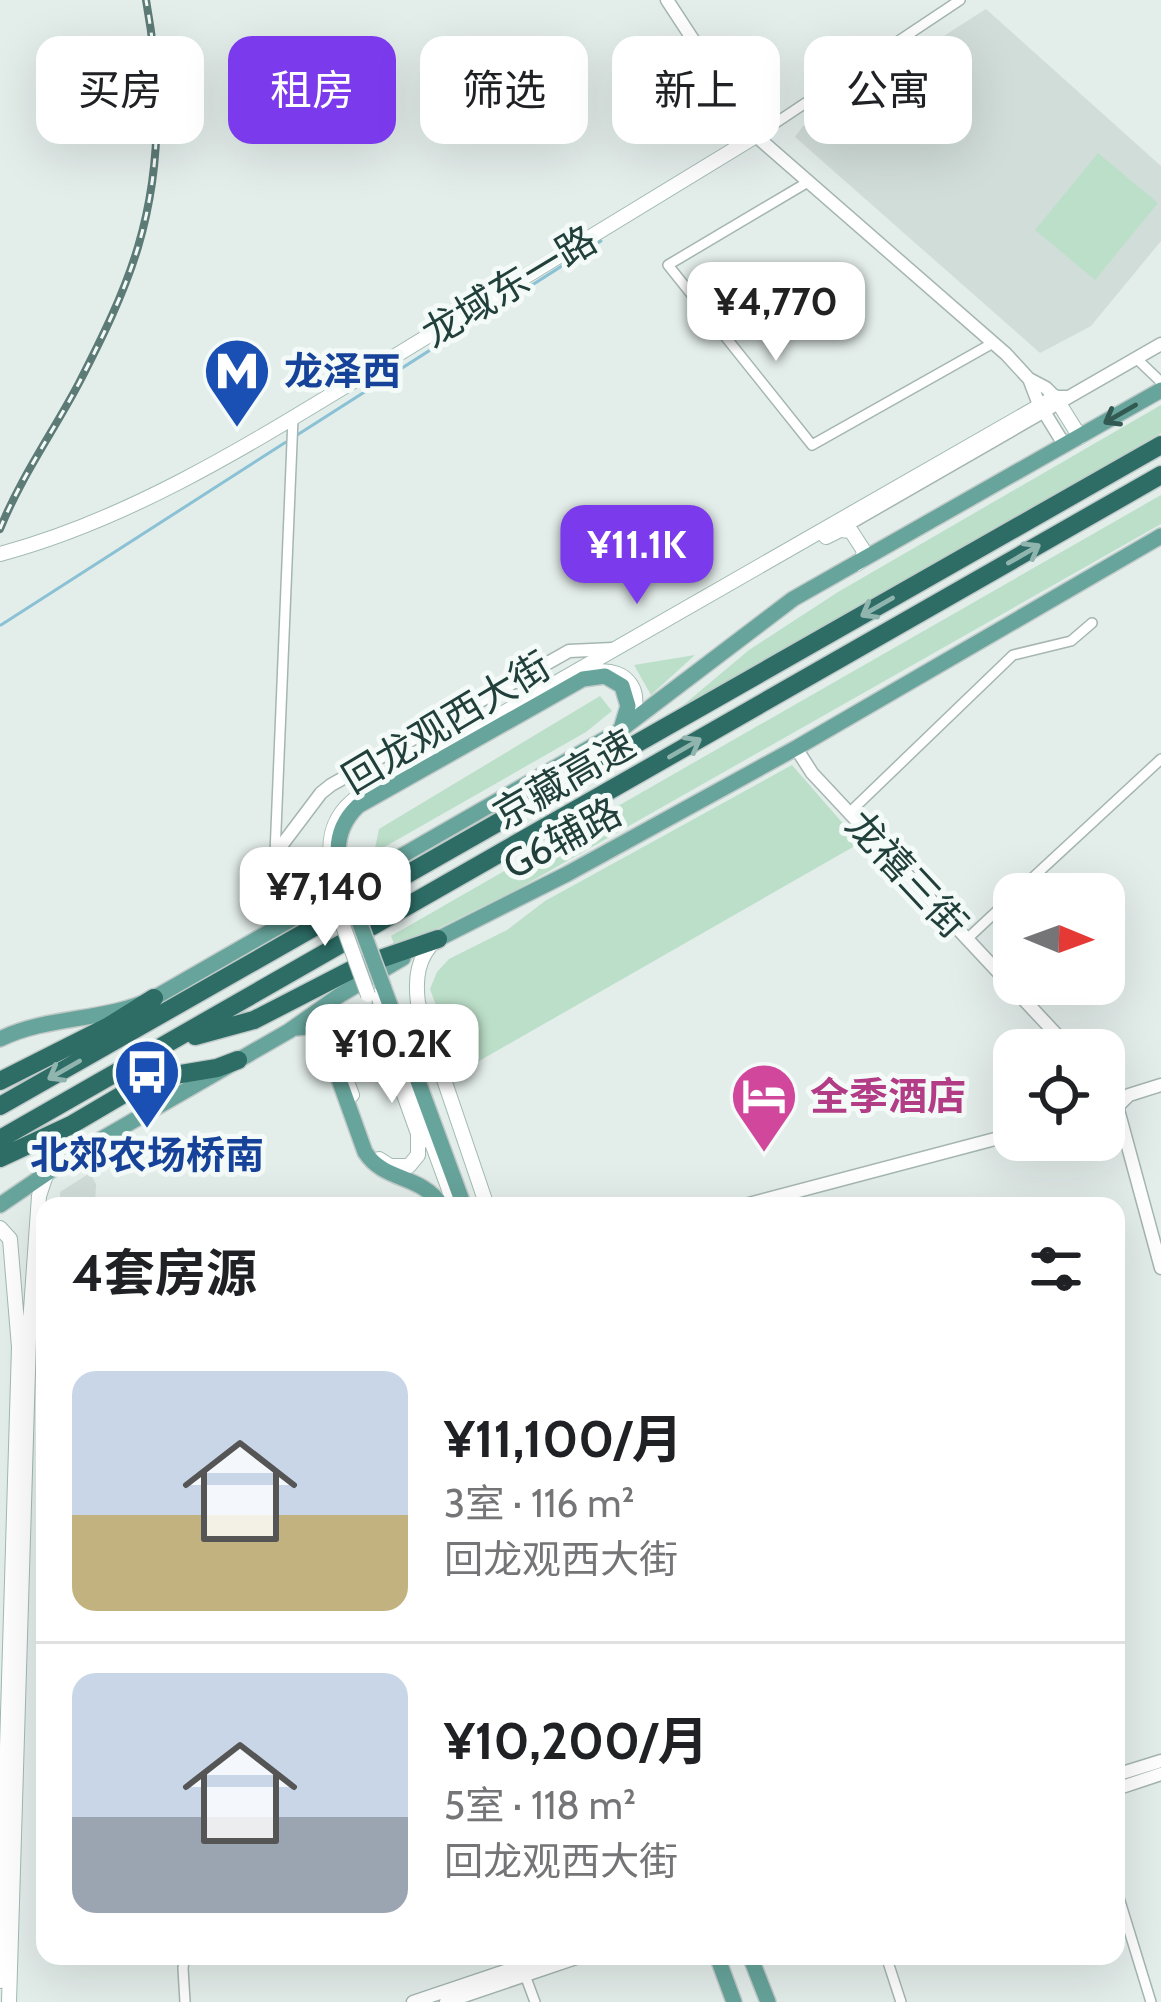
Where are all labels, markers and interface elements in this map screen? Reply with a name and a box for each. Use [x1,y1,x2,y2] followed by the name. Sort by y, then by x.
[36,36,204,144] chip: 买房
[228,36,396,144] chip: 租房
[420,36,588,144] chip: 筛选
[612,36,780,144] chip: 新上
[804,36,972,144] chip: 公寓
[413,215,605,357] street label: 龙域东一路
[678,262,874,364] pin: ¥4,770
[714,277,838,325] text: ¥4,770
[202,336,272,430] metro station icon: 龙泽西
[284,347,401,395] place label: 龙泽西
[1104,402,1139,426] one-way arrow
[539,505,735,607] pin: ¥11.1K
[587,520,687,568] text: ¥11.1K
[1005,542,1040,565] one-way arrow
[860,595,895,619] one-way arrow
[333,641,559,803] street label: 回龙观西大街
[484,719,644,839] street label: 京藏高速
[667,736,702,759] one-way arrow
[495,787,629,889] street label: G6辅路
[836,801,978,947] street label: 龙禧三街
[227,847,423,949] pin: ¥7,140
[267,862,383,910] text: ¥7,140
[993,873,1125,1005] north arrow
[993,873,1125,1161] map controls
[294,1004,490,1106] pin: ¥10.2K
[333,1019,451,1067] text: ¥10.2K
[993,1029,1125,1161] button: locate
[112,1037,182,1131] bus stop icon: 北郊农场桥南
[47,1059,82,1083] one-way arrow
[729,1061,799,1155] hotel icon: 全季酒店
[810,1072,966,1120] place label: 全季酒店
[30,1131,264,1179] place label: 北郊农场桥南
[1023,1236,1089,1302] icon: filters
[72,1242,257,1304] text: 4套房源
[444,1408,683,1470] text: ¥11,100/月
[168,1419,312,1563] icon: home
[444,1479,634,1527] text: 3室 · 116 m²
[444,1535,678,1583] text: 回龙观西大街
[444,1710,709,1772] text: ¥10,200/月
[168,1721,312,1865] icon: home
[444,1781,636,1829] text: 5室 · 118 m²
[444,1837,678,1885] text: 回龙观西大街

